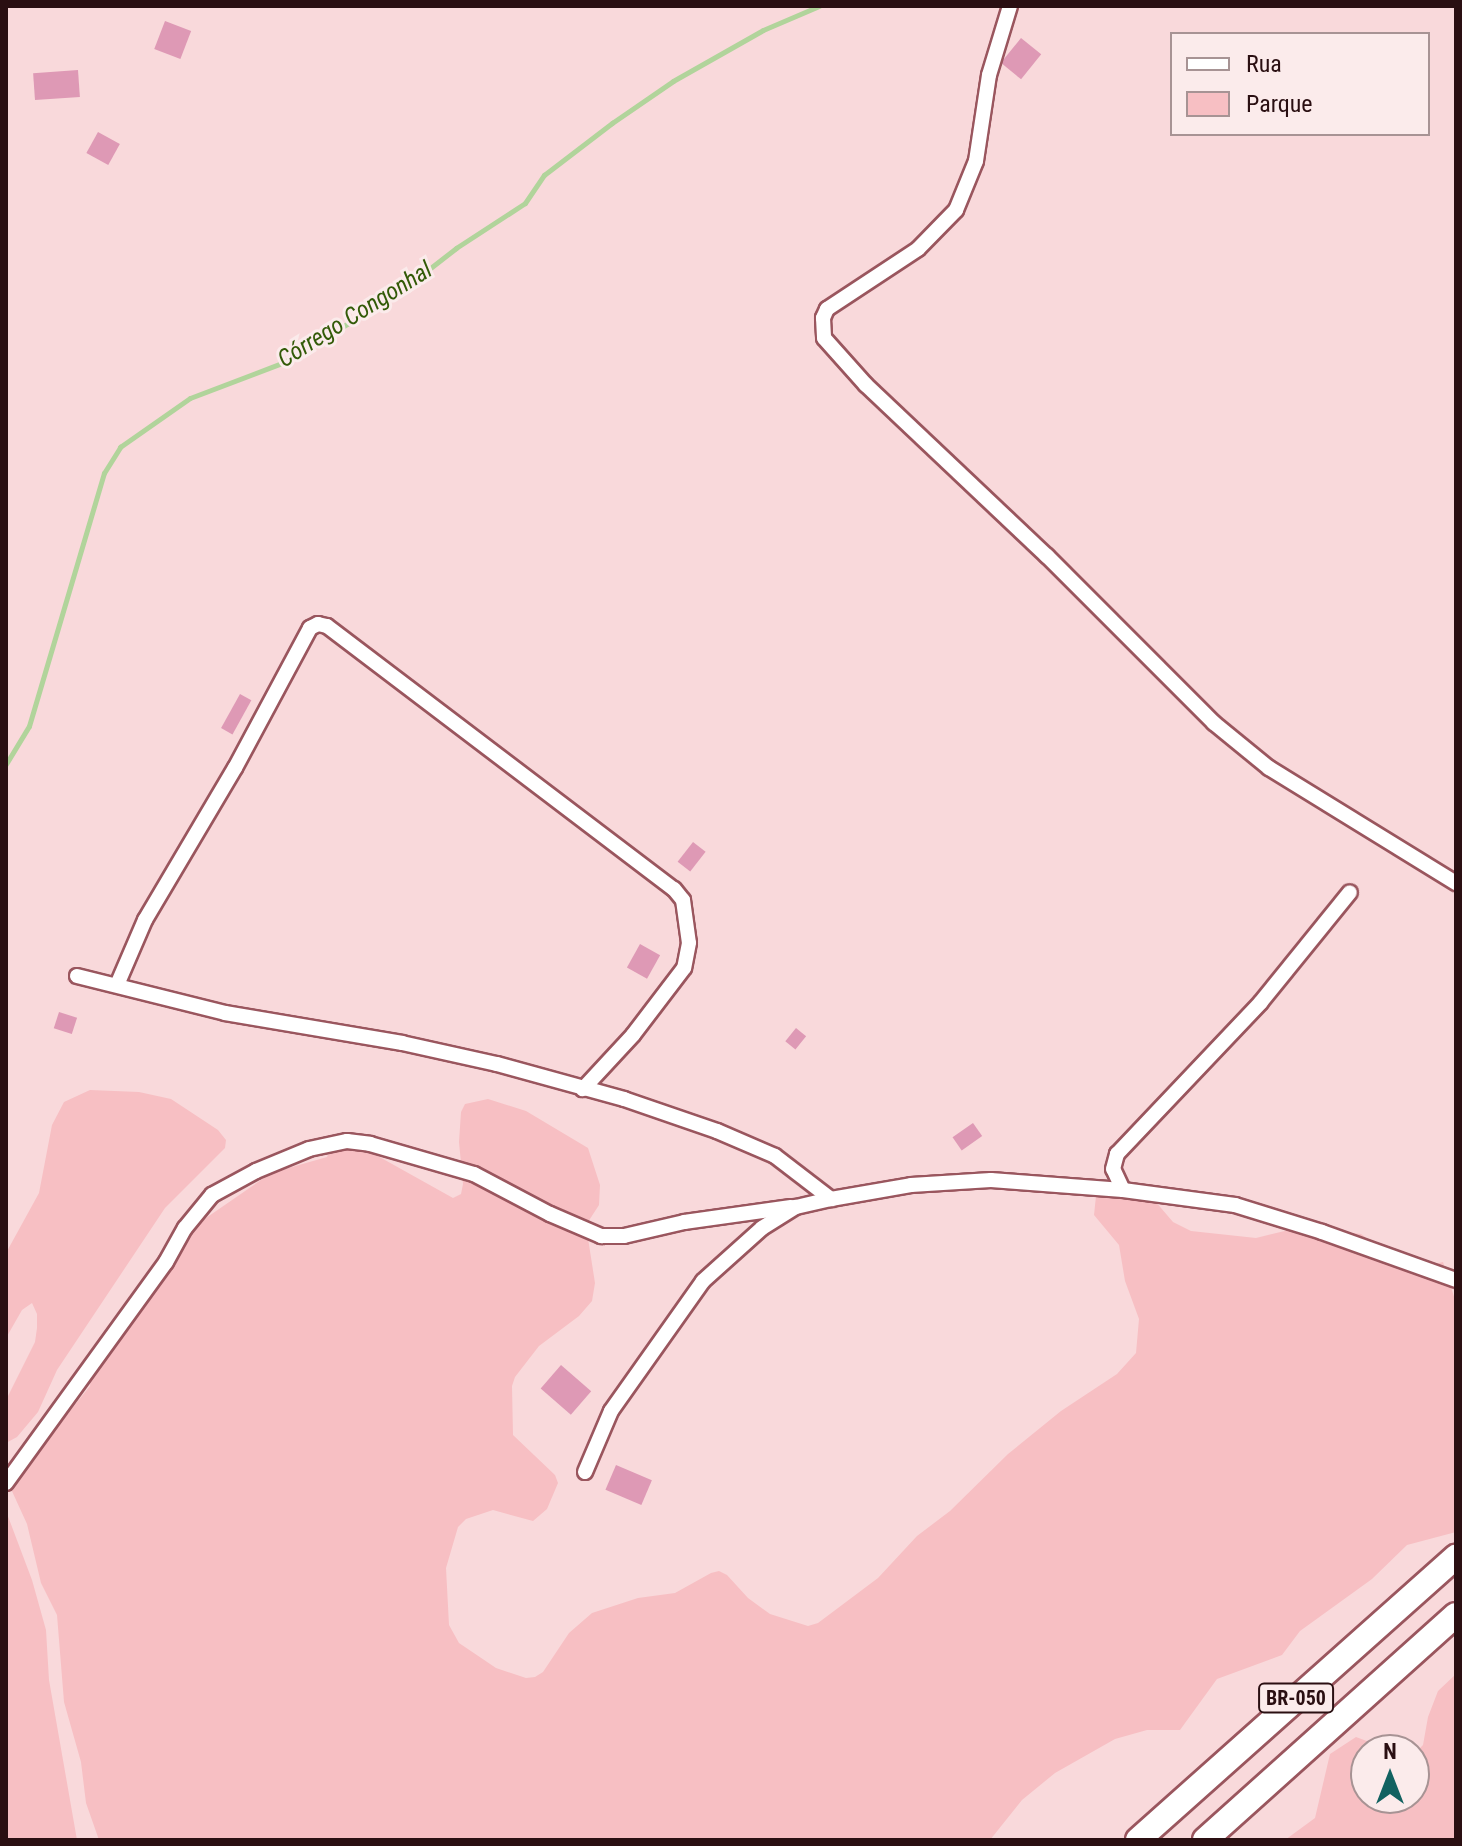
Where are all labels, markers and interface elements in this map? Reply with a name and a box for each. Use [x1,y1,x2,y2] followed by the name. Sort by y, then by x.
[1170,32,1430,136] legend
[1246,50,1282,78] text: Rua
[1246,90,1313,118] text: Parque
[272,256,438,374] water label: Córrego Congonhal
[1258,1682,1334,1714] road number: BR-050
[1350,1734,1430,1814] north arrow
[1383,1739,1397,1764] text: N

